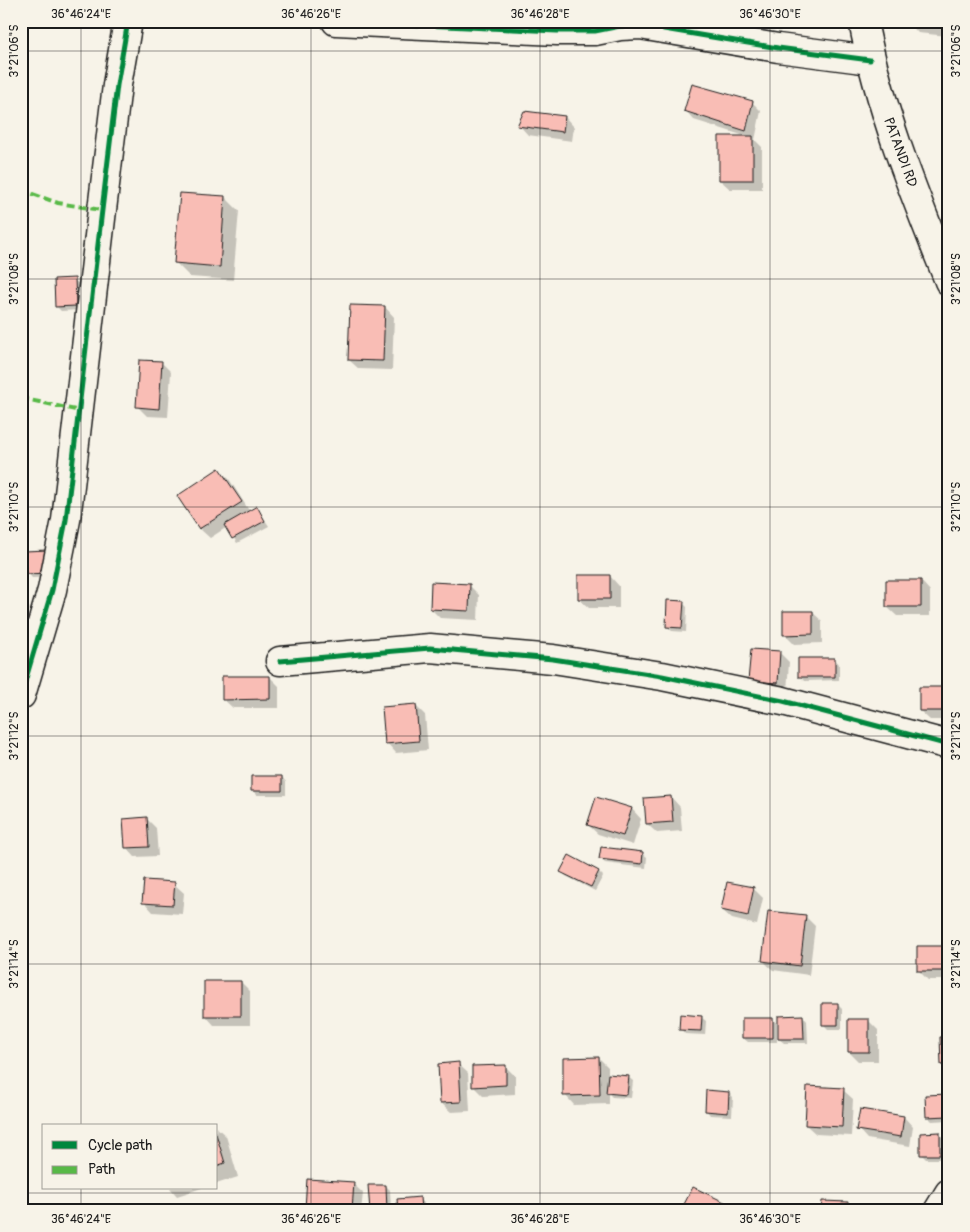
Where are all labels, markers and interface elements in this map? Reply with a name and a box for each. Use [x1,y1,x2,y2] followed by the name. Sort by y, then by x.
[51,7,111,22] text: 36°46'24"E
[281,7,341,22] text: 36°46'26"E
[510,7,570,22] text: 36°46'28"E
[739,7,801,22] text: 36°46'30"E
[7,25,22,77] text: 3°21'06"S
[949,25,964,77] text: 3°21'06"S
[880,115,921,189] street label: PATANDI RD
[7,253,22,305] text: 3°21'08"S
[949,253,964,305] text: 3°21'08"S
[7,482,22,532] text: 3°21'10"S
[949,482,964,532] text: 3°21'10"S
[7,711,22,761] text: 3°21'12"S
[949,711,964,761] text: 3°21'12"S
[7,939,22,989] text: 3°21'14"S
[949,939,964,989] text: 3°21'14"S
[42,1124,218,1190] legend
[88,1136,152,1155] text: Cycle path
[88,1160,115,1179] text: Path
[51,1212,111,1227] text: 36°46'24"E
[281,1212,341,1227] text: 36°46'26"E
[510,1212,570,1227] text: 36°46'28"E
[739,1212,801,1227] text: 36°46'30"E

